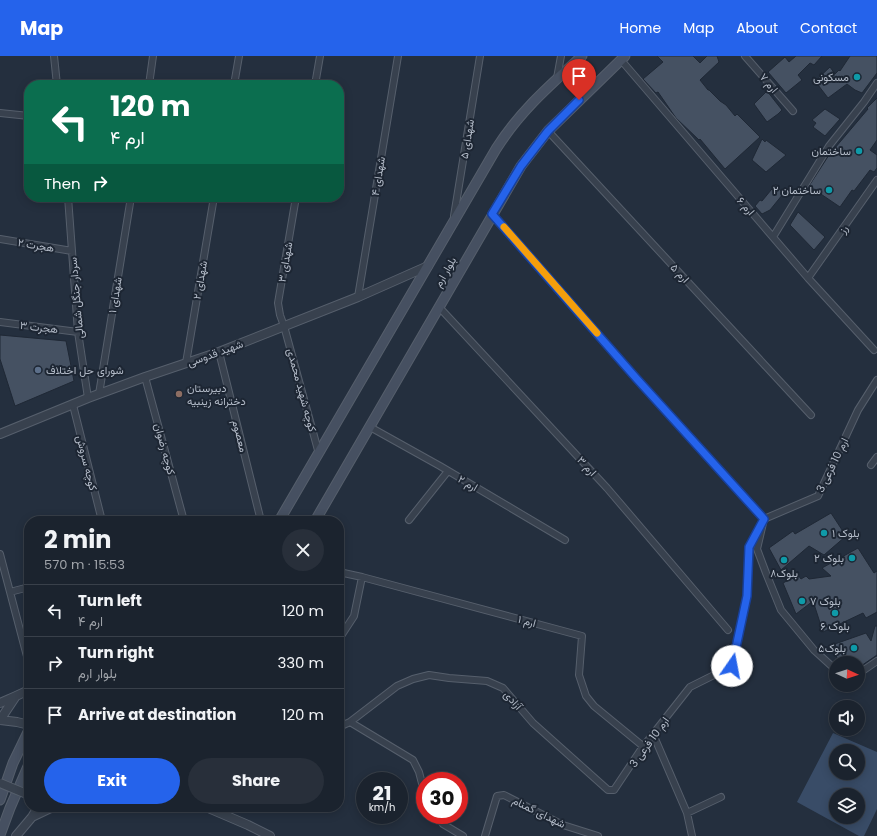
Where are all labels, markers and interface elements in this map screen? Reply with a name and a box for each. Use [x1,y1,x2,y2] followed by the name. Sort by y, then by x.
[20,15,63,42] text: Map
[619,18,661,38] text: Home
[683,18,714,38] text: Map
[736,18,778,38] text: About
[800,18,857,38] text: Contact
[562,59,596,100] pin
[568,65,590,87] icon: arrive
[813,69,849,85] place label: مسکونی
[756,70,782,96] street label: ارم ۷
[852,72,862,82] marker: مسکونی
[110,87,190,126] text: 120 m
[44,96,96,148] icon: left
[456,118,478,160] street label: شهدای ۵
[110,125,145,150] text: ارم ۴
[812,143,851,159] place label: ساختمان
[854,146,864,156] marker: ساختمان
[367,155,389,197] street label: شهدای ۴
[89,172,111,194] icon: right
[44,173,81,194] text: Then
[773,182,821,198] place label: ساختمان ۲
[824,185,834,195] marker: ساختمان ۲
[733,193,759,219] street label: ارم ۶
[834,221,852,237] street label: رز
[17,234,56,256] street label: هجرت ۲
[274,240,296,283] street label: شهدای ۳
[430,254,460,290] street label: بلوار ارم
[64,256,88,339] street label: سردار جنگل شمالی
[189,259,211,301] street label: شهدای ۲
[667,260,693,286] street label: ارم ۵
[104,275,126,314] street label: شهدای ۱
[19,317,59,337] street label: هجرت ۳
[185,335,246,371] street label: شهید قدوسی
[283,346,321,434] street label: کوچه شهید محمدی
[46,362,124,378] place label: شورای حل اختلاف
[33,365,43,375] marker: شورای حل اختلاف
[187,380,246,409] place label: دبیرستان دخترانه زینبیه
[174,389,184,399] marker: دبیرستان دخترانه زینبیه
[228,418,252,454] street label: معصوم
[150,421,180,477] street label: کوچه رضوان
[72,434,102,492] street label: کوچه سروش
[812,435,852,495] street label: ارم 10 فرعی 3
[574,452,600,480] street label: ارم ۳
[455,471,481,495] street label: ارم ۲
[44,523,111,556] text: 2 min
[832,525,859,541] place label: بلوک ۱
[819,528,829,538] marker: بلوک ۱
[282,529,324,571] button: close
[814,550,844,566] place label: بلوک ۲
[847,553,857,563] marker: بلوک ۲
[44,555,125,574] text: 570 m · 15:53
[779,555,789,565] marker: بلوک۸
[770,565,798,581] place label: بلوک۸
[78,590,142,611] text: Turn left
[810,593,841,609] place label: بلوک ۷
[797,596,807,606] marker: بلوک ۷
[44,600,66,622] icon: left
[282,600,324,621] text: 120 m
[830,608,840,618] marker: بلوک ۶
[516,611,538,631] street label: ارم ۱
[78,612,103,631] text: ارم ۴
[820,618,850,634] place label: بلوک ۶
[818,640,846,656] place label: بلوک۵
[78,642,154,663] text: Turn right
[849,643,859,653] marker: بلوک۵
[711,645,753,687] position arrow
[44,652,66,674] icon: right
[277,652,324,673] text: 330 m
[829,656,865,692] north arrow
[829,656,865,824] map controls
[78,664,117,683] text: بلوار ارم
[500,687,527,714] street label: آزادی
[829,700,865,736] button: sound
[44,704,66,726] icon: arrive
[78,704,236,725] text: Arrive at destination
[282,704,324,725] text: 120 m
[625,713,673,771] street label: ارم 10 فرعی 3
[829,744,865,780] button: search
[44,758,180,804] button: Exit
[188,758,324,804] button: Share
[416,772,468,824] speed limit sign: 30
[373,779,391,807] text: 21
[829,788,865,824] button: layers
[510,792,569,832] street label: شهدای گمنام
[369,800,395,815] text: km/h

